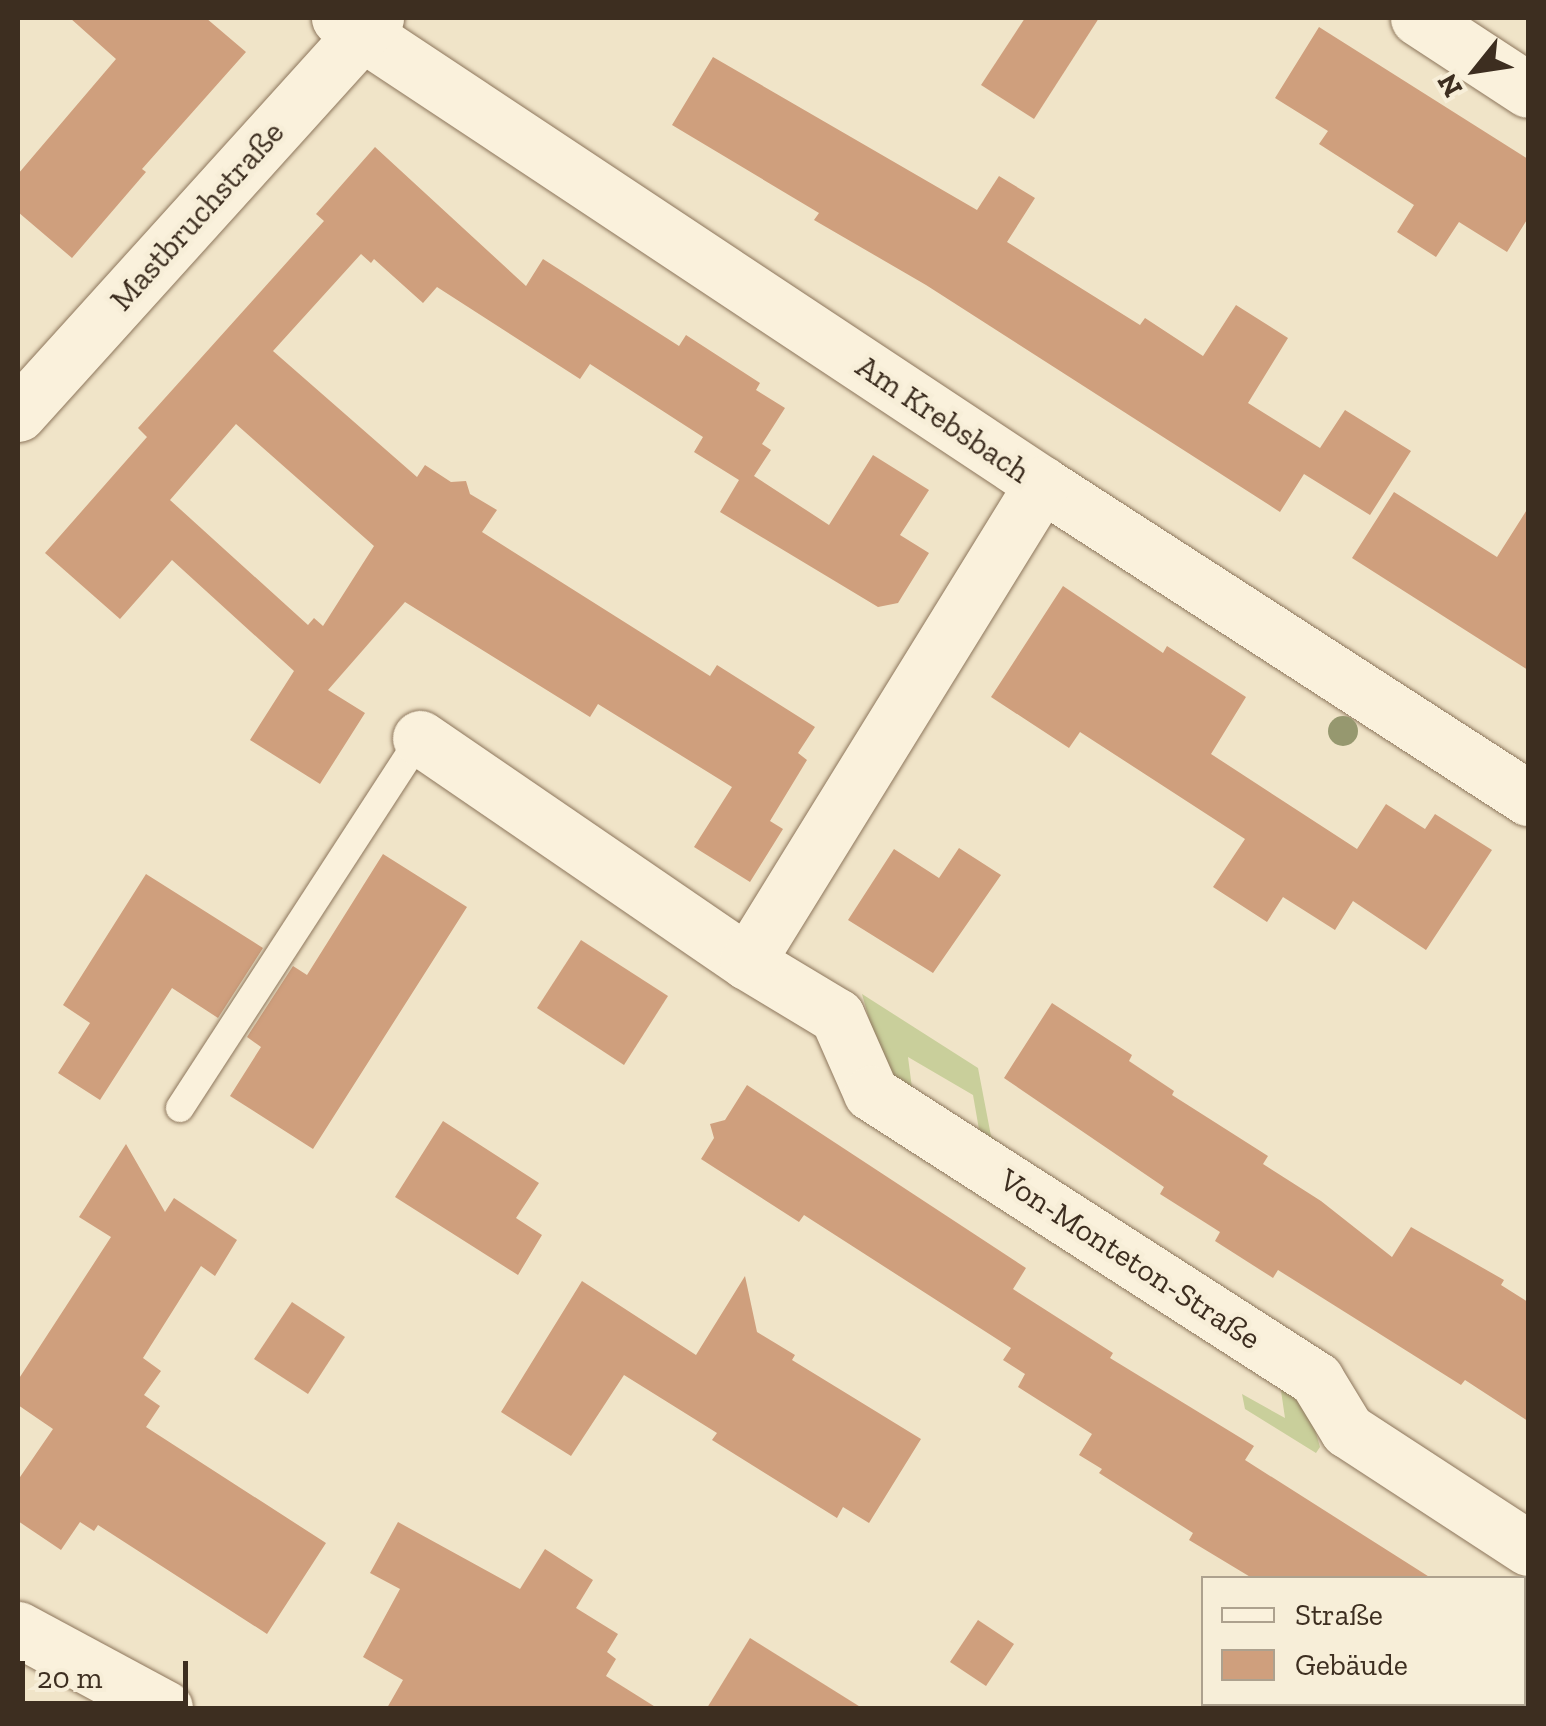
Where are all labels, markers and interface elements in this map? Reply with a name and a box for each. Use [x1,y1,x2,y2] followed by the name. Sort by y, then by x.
[1426,20,1526,120] north arrow
[1430,68,1469,103] text: N
[102,114,292,318] street label: Mastbruchstraße
[849,347,1037,491] street label: Am Krebsbach
[992,1160,1268,1358] street label: Von-Monteton-Straße
[1201,1576,1526,1706] legend
[1295,1597,1383,1633] text: Straße
[25,1641,192,1703] scale bar
[1295,1647,1408,1683] text: Gebäude
[37,1660,102,1696] text: 20 m

